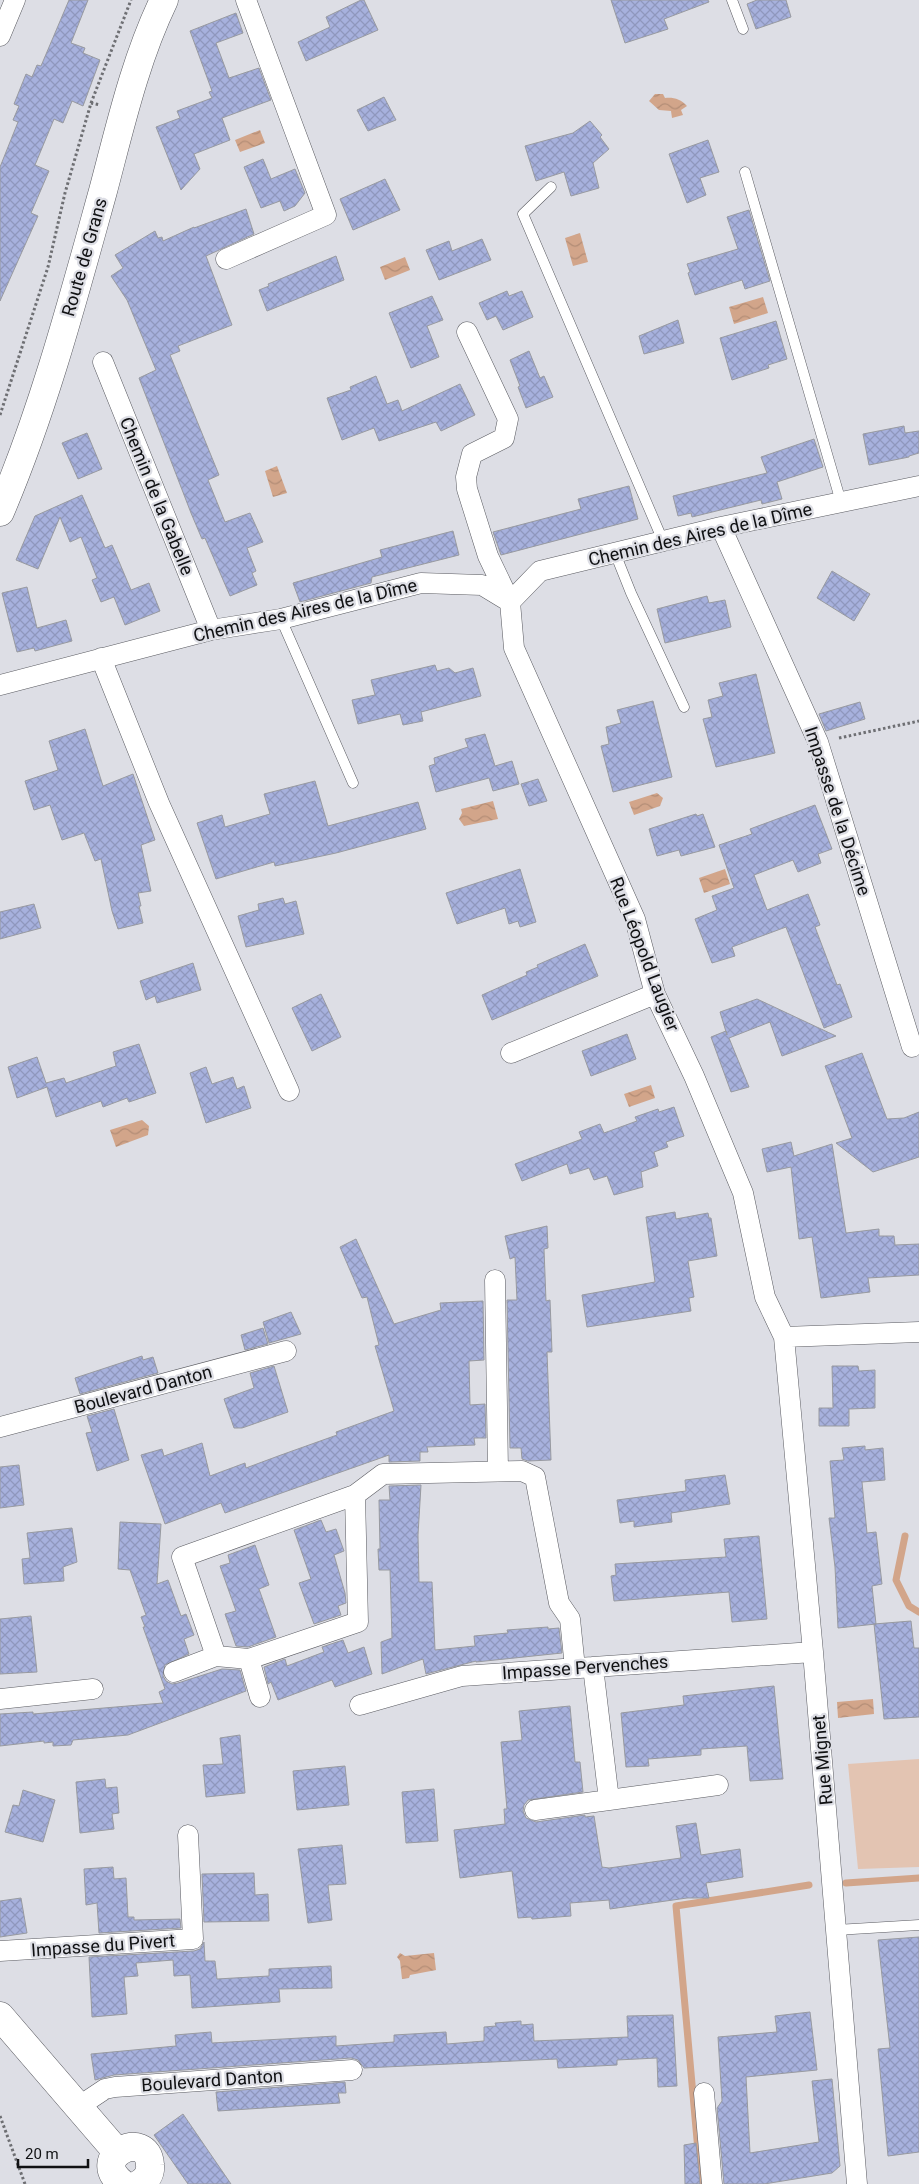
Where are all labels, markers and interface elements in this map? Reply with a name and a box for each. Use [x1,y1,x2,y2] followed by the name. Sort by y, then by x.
[57,195,111,319] street label: Route de Grans
[116,414,198,578] street label: Chemin de la Gabelle
[586,498,814,570] street label: Chemin des Aires de la Dîme
[191,574,419,646] street label: Chemin des Aires de la Dîme
[801,724,875,898] street label: Impasse de la Décime
[606,874,684,1034] street label: Rue Léopold Laugier
[72,1361,214,1417] street label: Boulevard Danton
[501,1651,669,1683] street label: Impasse Pervenches
[808,1714,836,1806] street label: Rue Mignet
[30,1929,176,1960] street label: Impasse du Pivert
[141,2065,283,2095] street label: Boulevard Danton
[18,2136,88,2168] scale bar
[25,2145,59,2163] text: 20 m

